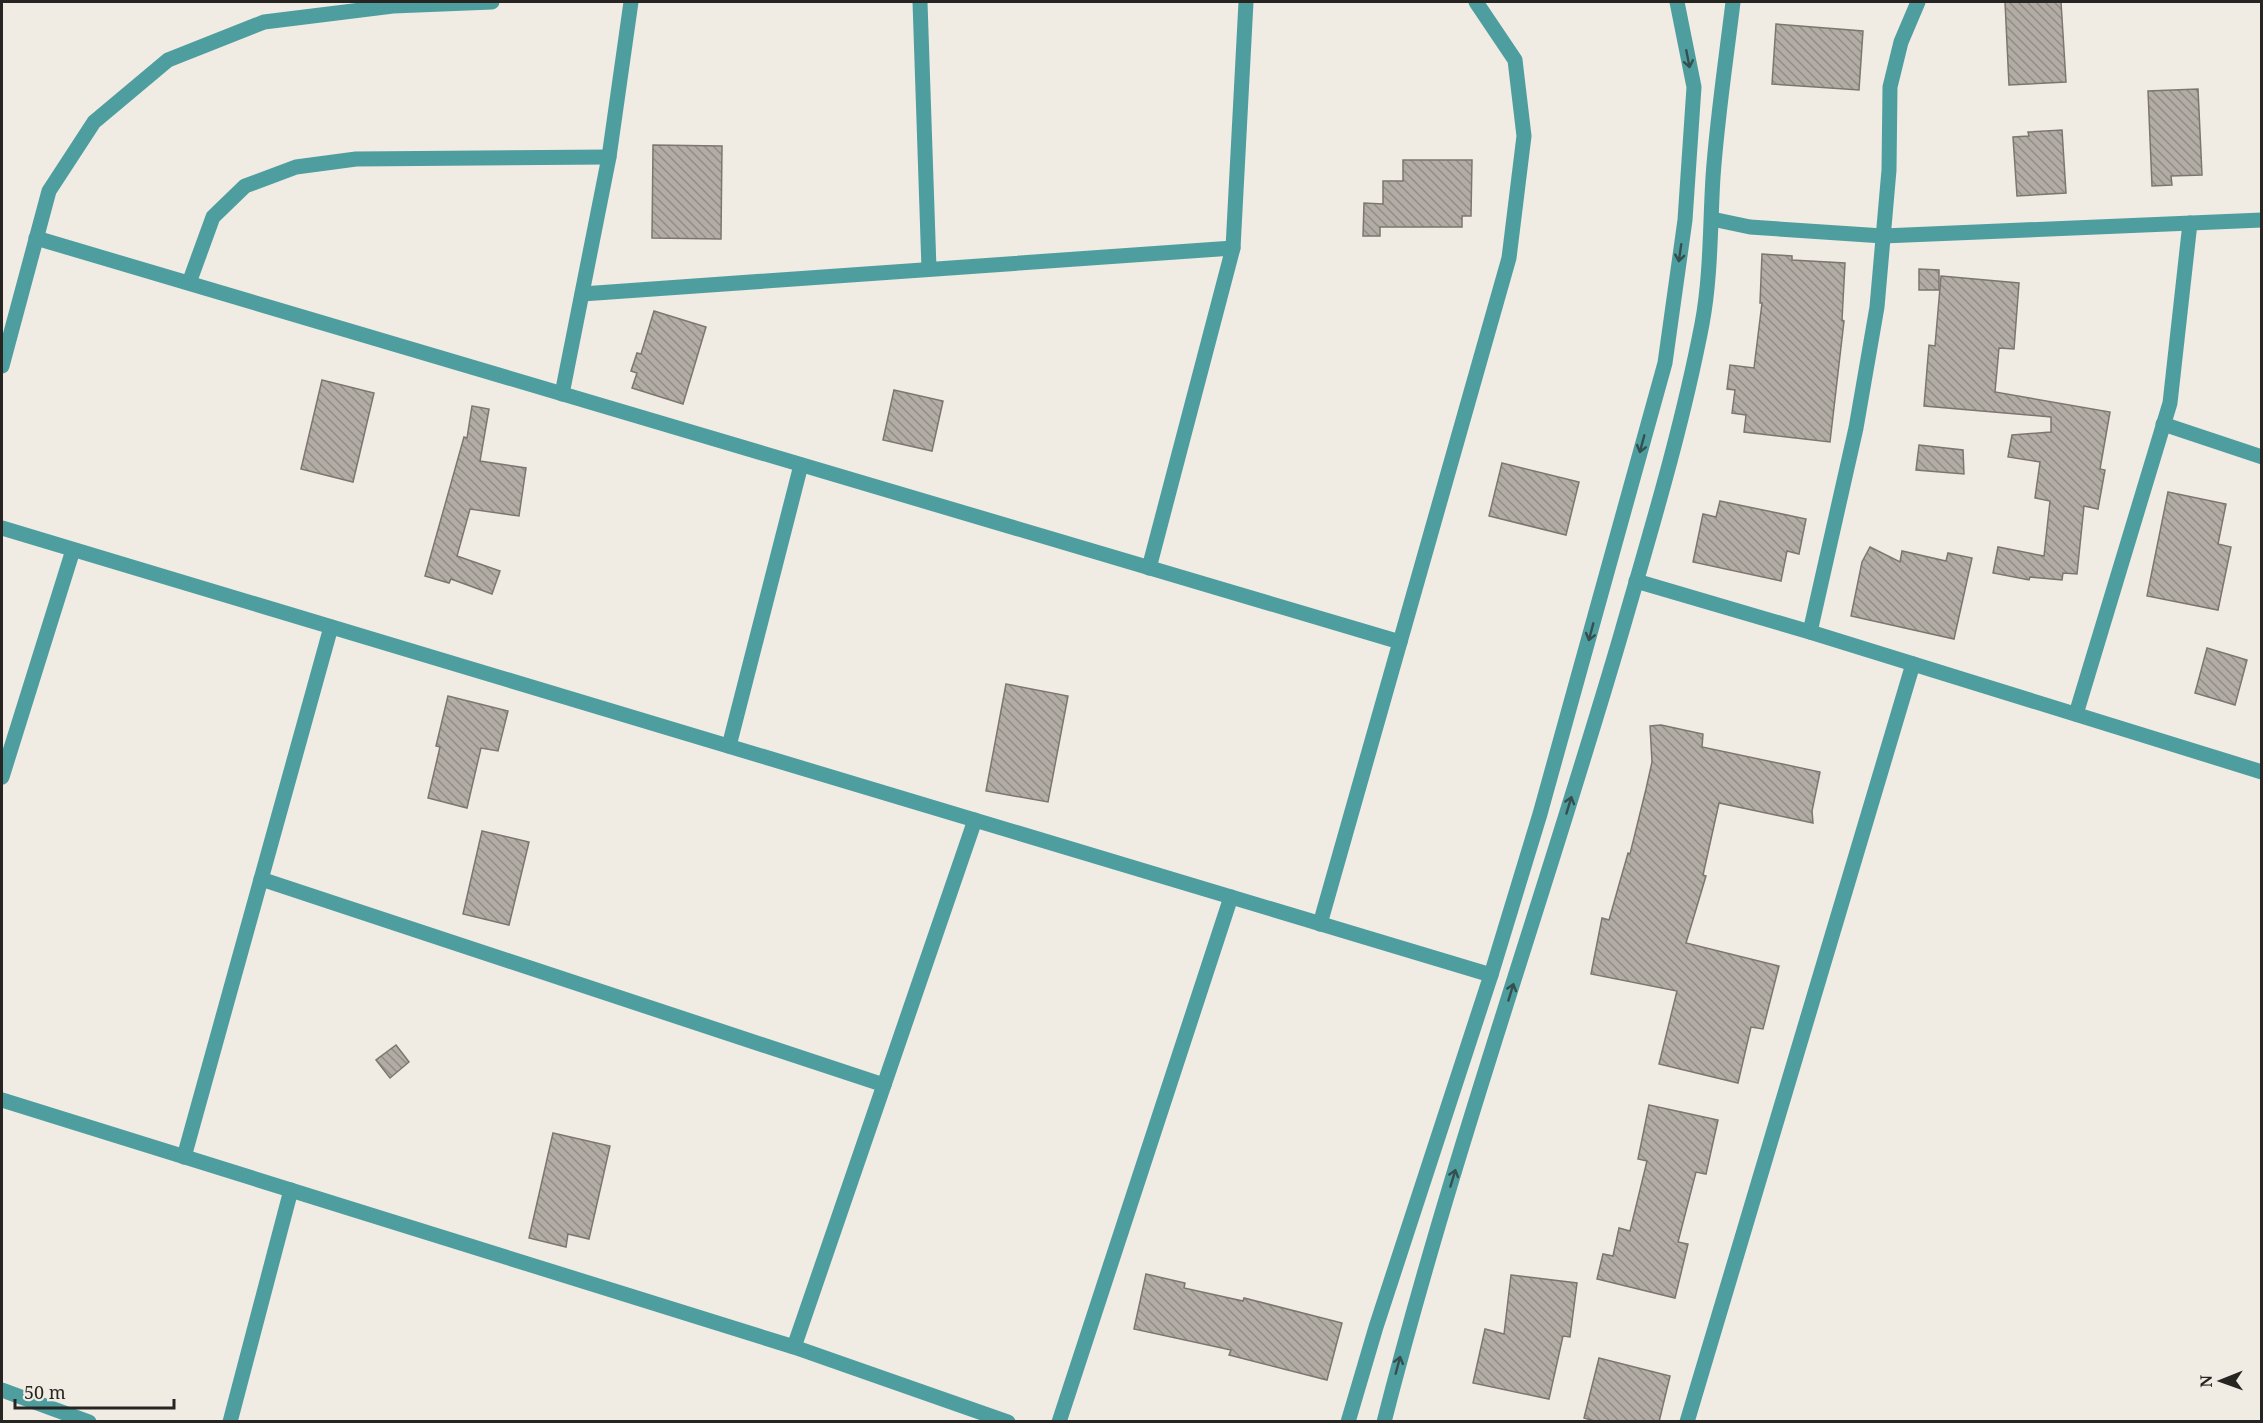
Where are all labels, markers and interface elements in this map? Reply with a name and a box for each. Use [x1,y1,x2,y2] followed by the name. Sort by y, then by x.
[1683,49,1694,68] one-way arrow
[1675,242,1686,262] one-way arrow
[1636,434,1648,453] one-way arrow
[1584,622,1596,641] one-way arrow
[1564,796,1575,815] one-way arrow
[1506,983,1517,1002] one-way arrow
[1448,1169,1459,1188] one-way arrow
[2191,1351,2251,1411] north arrow
[1393,1356,1405,1375] one-way arrow
[15,1372,174,1410] scale bar
[2195,1374,2217,1388] text: N
[24,1380,66,1404] text: 50 m

